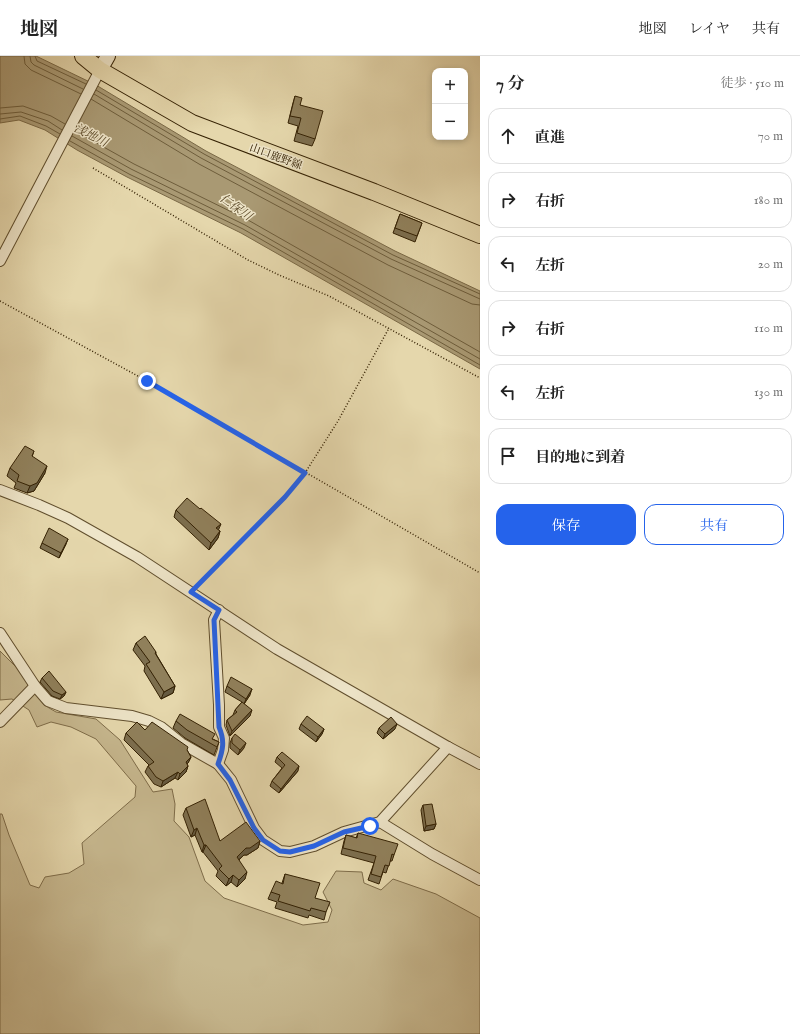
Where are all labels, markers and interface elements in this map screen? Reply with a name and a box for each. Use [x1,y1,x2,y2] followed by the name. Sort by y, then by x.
[20,18,58,42] text: 地図
[639,20,667,38] text: 地図
[689,20,730,38] text: レイヤ
[752,20,780,38] text: 共有
[432,68,468,140] map controls
[432,68,468,104] button: +
[496,74,525,95] text: 7 分
[721,75,784,92] text: 徒歩 · 510 m
[432,104,468,140] button: −
[71,121,112,151] water label: 浅地川
[497,125,519,147] icon: ahead
[535,128,565,147] text: 直進
[758,128,783,145] text: 70 m
[247,141,304,173] street label: 山口鹿野線
[497,189,519,211] icon: right
[217,191,256,225] water label: 仁保川
[535,192,565,211] text: 右折
[754,192,783,209] text: 180 m
[497,253,519,275] icon: left
[535,256,565,275] text: 左折
[758,256,783,273] text: 20 m
[497,317,519,339] icon: right
[535,320,565,339] text: 右折
[754,320,783,337] text: 110 m
[138,372,156,390] route end
[497,381,519,403] icon: left
[535,384,565,403] text: 左折
[754,384,783,401] text: 130 m
[497,445,519,467] icon: arrive
[535,448,625,467] text: 目的地に到着
[496,504,636,545] button: 保存
[644,504,784,545] button: 共有
[361,817,379,835] route start

